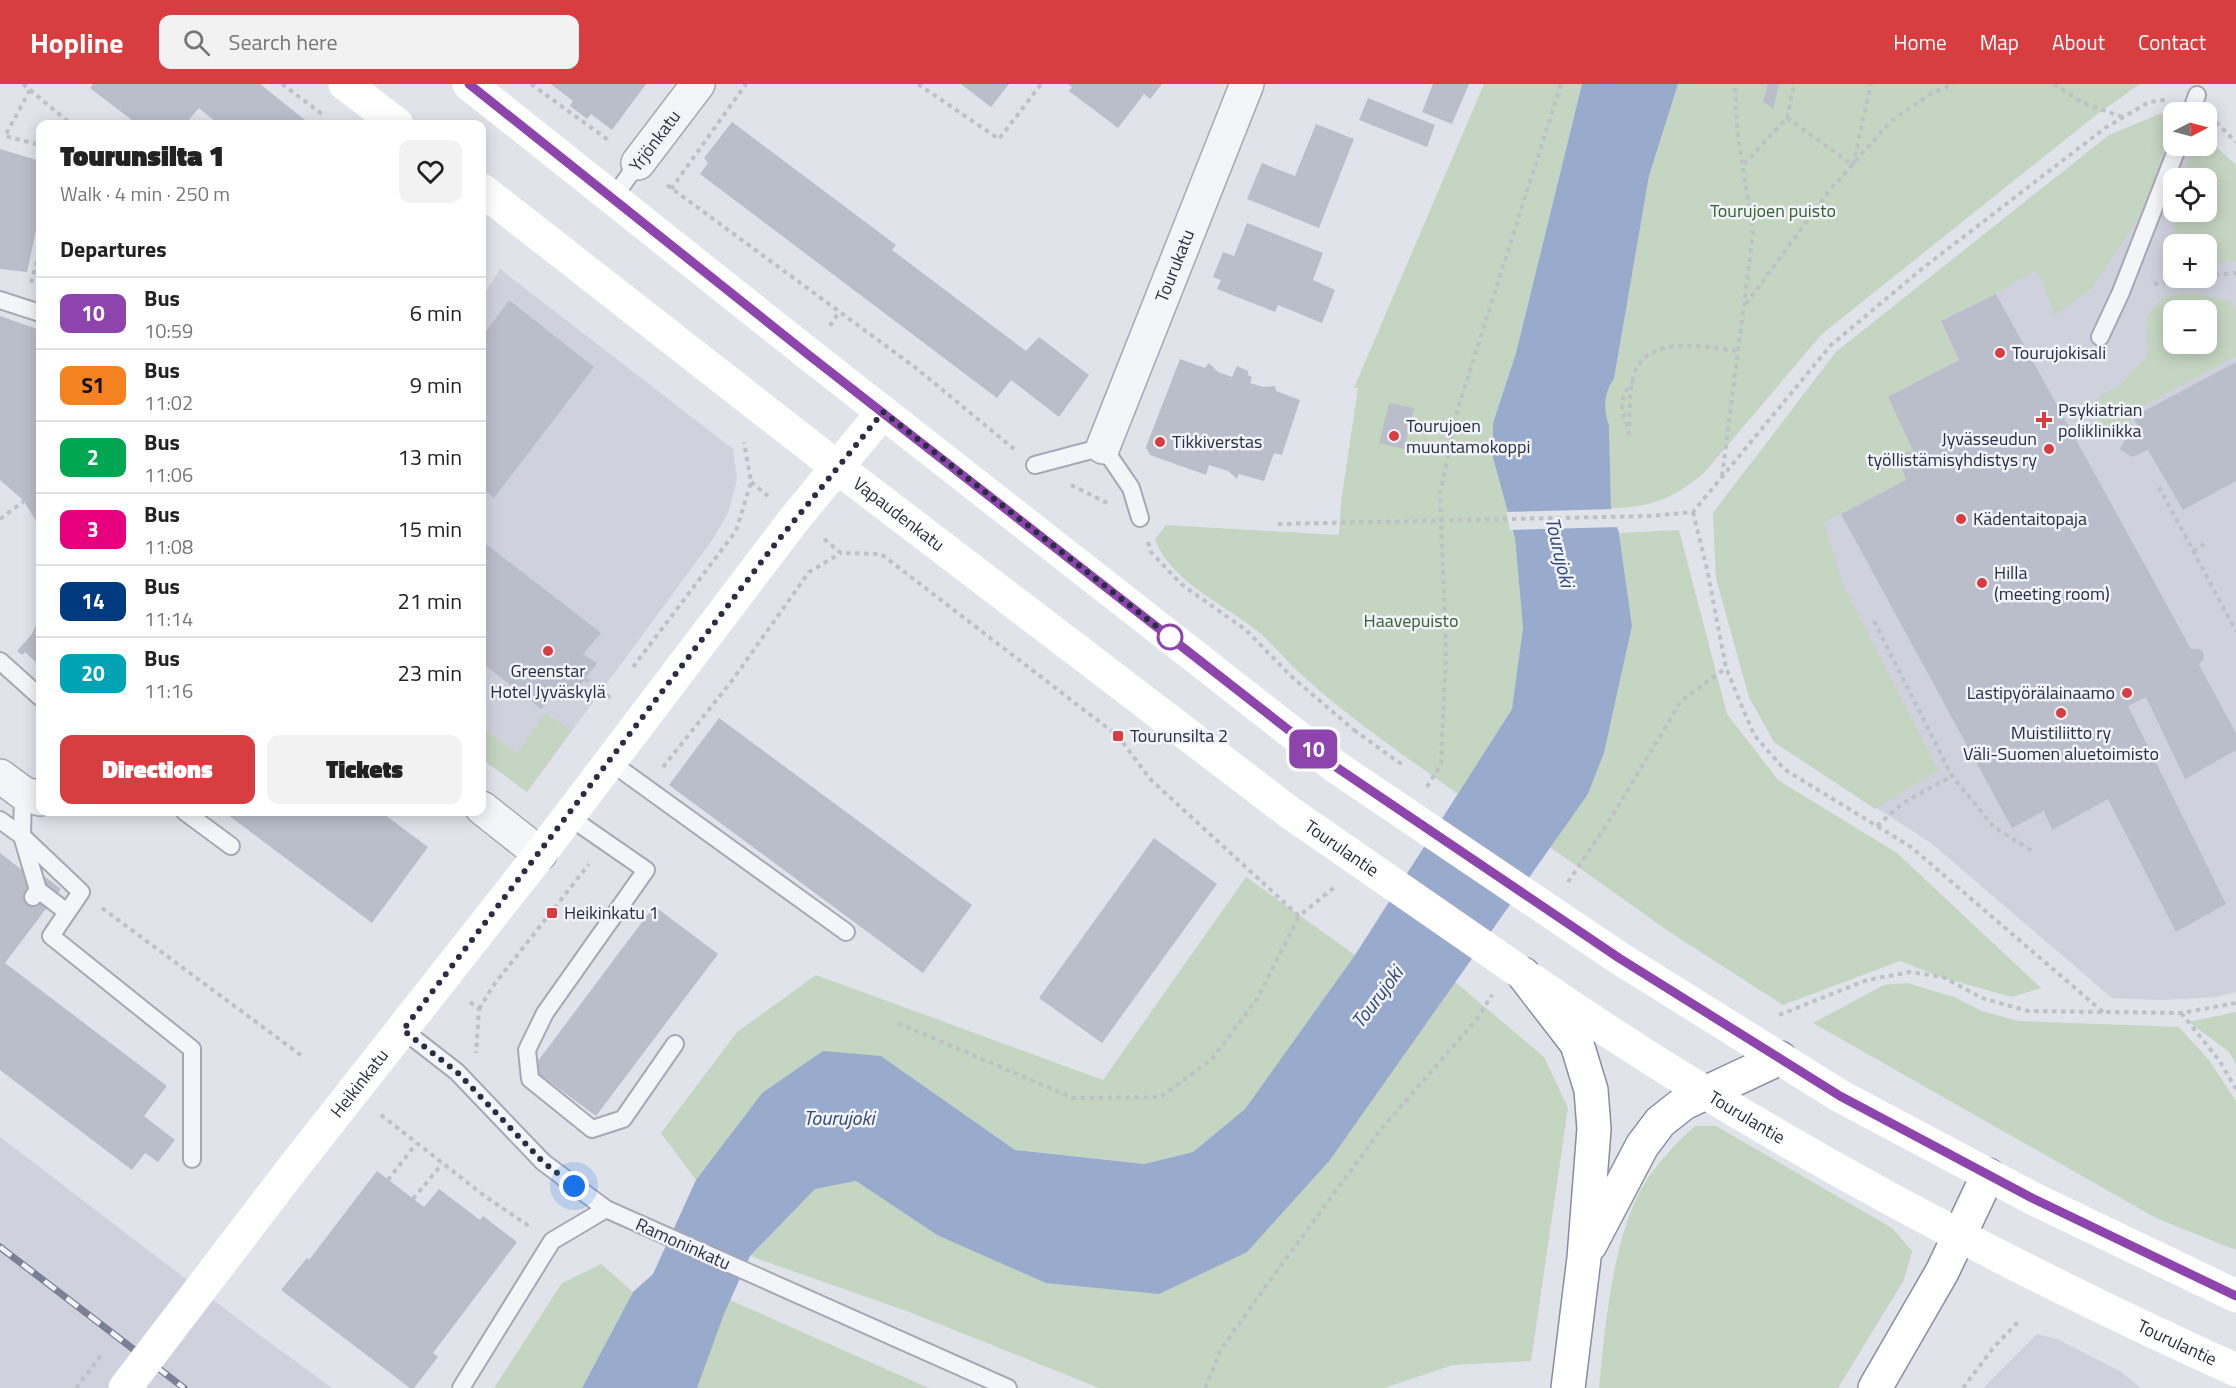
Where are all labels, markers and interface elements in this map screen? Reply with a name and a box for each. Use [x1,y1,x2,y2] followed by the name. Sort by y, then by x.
[159,15,579,69] search box
[30,21,123,64] text: Hopline
[228,25,338,59] text: Search here
[180,26,213,59] icon: search
[1893,26,1947,58] text: Home
[1980,26,2019,58] text: Map
[2052,26,2105,58] text: About
[2138,26,2206,58] text: Contact
[2163,102,2217,156] north arrow
[2163,102,2217,354] map controls
[622,104,687,177] street label: Yrjönkatu
[60,134,224,177] text: Tourunsilta 1
[399,140,462,203] button: heart
[2163,168,2217,222] button: locate
[60,178,230,209] text: Walk · 4 min · 250 m
[1710,197,1836,224] park label: Tourujoen puisto
[1148,225,1201,306] street label: Tourukatu
[60,232,167,266] text: Departures
[2163,234,2217,288] button: +
[144,281,180,315] text: Bus
[410,296,462,330] text: 6 min
[81,297,105,329] text: 10
[2163,300,2217,354] button: −
[144,315,193,346] text: 10:59
[2012,339,2106,366] place label: Tourujokisali
[1993,346,2007,360] marker: Tourujokisali
[144,353,180,387] text: Bus
[410,368,462,402] text: 9 min
[81,369,105,401] text: S1
[144,387,193,418] text: 11:02
[2058,396,2142,444] place label: Psykiatrian poliklinikka
[2035,411,2053,429] marker: Psykiatrian poliklinikka
[1406,412,1530,460] place label: Tourujoen muuntamokoppi
[144,425,180,459] text: Bus
[1867,425,2037,473] place label: Jyvässeudun työllistämisyhdistys ry
[1172,428,1263,455] place label: Tikkiverstas
[1387,429,1401,443] marker: Tourujoen muuntamokoppi
[1153,435,1167,449] marker: Tikkiverstas
[397,440,462,474] text: 13 min
[87,441,99,473] text: 2
[2042,442,2056,456] marker: Jyvässeudun työllistämisyhdistys ry
[144,459,193,490] text: 11:06
[847,470,950,558] street label: Vapaudenkatu
[144,497,180,531] text: Bus
[1973,505,2087,532] place label: Kädentaitopaja
[397,512,462,546] text: 15 min
[1954,512,1968,526] marker: Kädentaitopaja
[87,513,99,545] text: 3
[1537,514,1584,593] water label: Tourujoki
[144,531,193,562] text: 11:08
[1994,559,2110,607] place label: Hilla (meeting room)
[144,569,180,603] text: Bus
[1975,576,1989,590] marker: Hilla (meeting room)
[397,584,462,618] text: 21 min
[81,585,105,617] text: 14
[144,603,193,634] text: 11:14
[1364,607,1458,634] park label: Haavepuisto
[1157,624,1183,650] unlabelled marker
[144,641,180,675] text: Bus
[541,644,555,658] marker: Greenstar Hotel Jyväskylä
[397,656,462,690] text: 23 min
[81,657,105,689] text: 20
[490,657,606,705] place label: Greenstar Hotel Jyväskylä
[144,675,193,706] text: 11:16
[1967,679,2115,706] place label: Lastipyörälainaamo
[2120,686,2134,700] marker: Lastipyörälainaamo
[2054,706,2068,720] marker: Muistiliitto ry Väli-Suomen aluetoimisto
[1963,719,2159,767] place label: Muistiliitto ry Väli-Suomen aluetoimisto
[1130,722,1228,749] place label: Tourunsilta 2
[1111,729,1125,743] marker: Tourunsilta 2
[1286,730,1340,768] line badge: 10
[1301,733,1325,765] text: 10
[60,735,255,804] button: Directions
[267,735,462,804] button: Tickets
[1299,813,1385,883] street label: Tourulantie
[564,899,659,926] place label: Heikinkatu 1
[545,906,559,920] marker: Heikinkatu 1
[1343,957,1412,1034] water label: Tourujoki
[323,1043,395,1123] street label: Heikinkatu
[1704,1084,1790,1150] street label: Tourulantie
[804,1102,877,1133] water label: Tourujoki
[559,1171,589,1201] your location
[631,1211,735,1276] street label: Ramoninkatu
[2133,1312,2221,1373] street label: Tourulantie

